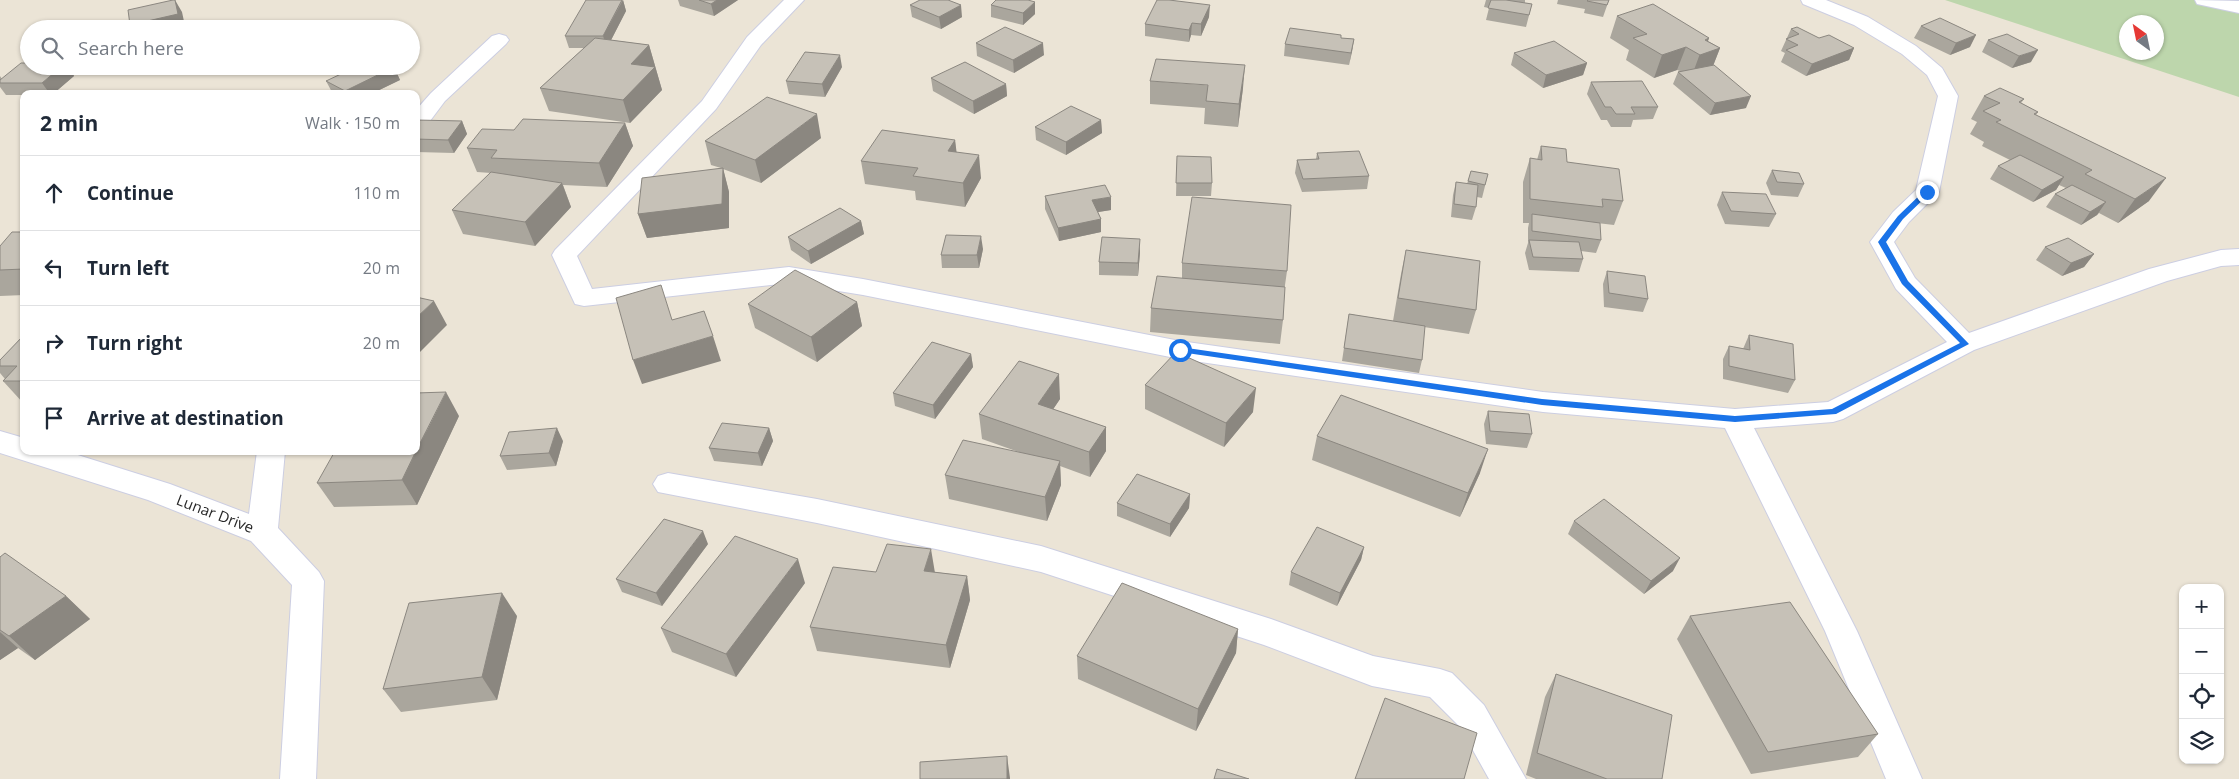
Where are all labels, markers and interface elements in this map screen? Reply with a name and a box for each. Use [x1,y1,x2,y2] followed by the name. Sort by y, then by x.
[2119,15,2164,60] north arrow
[20,20,420,75] search box
[38,34,66,62] icon: search
[78,35,184,61] text: Search here
[40,109,98,137] text: 2 min
[305,112,400,134] text: Walk · 150 m
[40,179,68,207] icon: ahead
[87,180,174,206] text: Continue
[1916,181,1939,204] route end
[354,182,400,204] text: 110 m
[40,254,68,282] icon: left
[87,255,169,281] text: Turn left
[363,257,400,279] text: 20 m
[40,329,68,357] icon: right
[87,330,182,356] text: Turn right
[363,332,400,354] text: 20 m
[1169,339,1192,362] route start
[40,404,68,432] icon: arrive
[87,405,284,431] text: Arrive at destination
[174,489,257,537] street label: Lunar Drive
[2179,584,2224,764] map controls
[2179,584,2224,629] button: +
[2179,629,2224,674] button: −
[2179,674,2224,719] button: locate
[2179,719,2224,764] button: layers

